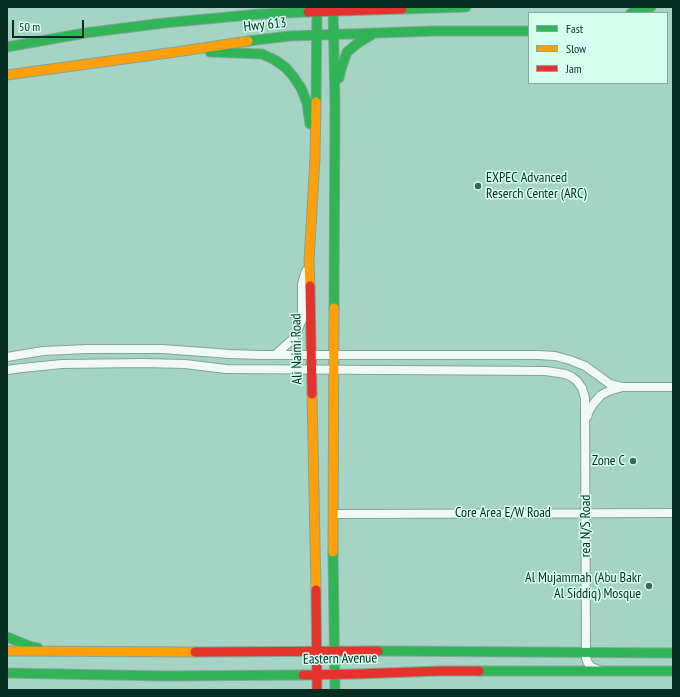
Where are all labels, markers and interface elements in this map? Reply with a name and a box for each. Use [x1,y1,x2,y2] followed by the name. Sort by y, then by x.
[14,12,86,38] scale bar
[528,12,668,84] legend
[243,14,287,36] street label: Hwy 613
[19,19,40,34] text: 50 m
[566,21,583,36] text: Fast
[566,41,586,56] text: Slow
[566,61,582,76] text: Jam
[486,170,587,202] place label: EXPEC Advanced Reserch Center (ARC)
[473,181,483,191] marker: EXPEC Advanced Reserch Center (ARC)
[288,313,306,385] street label: Ali Naimi Road
[592,453,625,469] place label: Zone C
[628,456,638,466] marker: Zone C
[578,495,594,557] street label: rea N/S Road
[455,505,551,521] street label: Core Area E/W Road
[525,570,641,602] place label: Al Mujammah (Abu Bakr Al Siddiq) Mosque
[644,581,654,591] marker: Al Mujammah (Abu Bakr Al Siddiq) Mosque
[303,650,377,668] street label: Eastern Avenue

